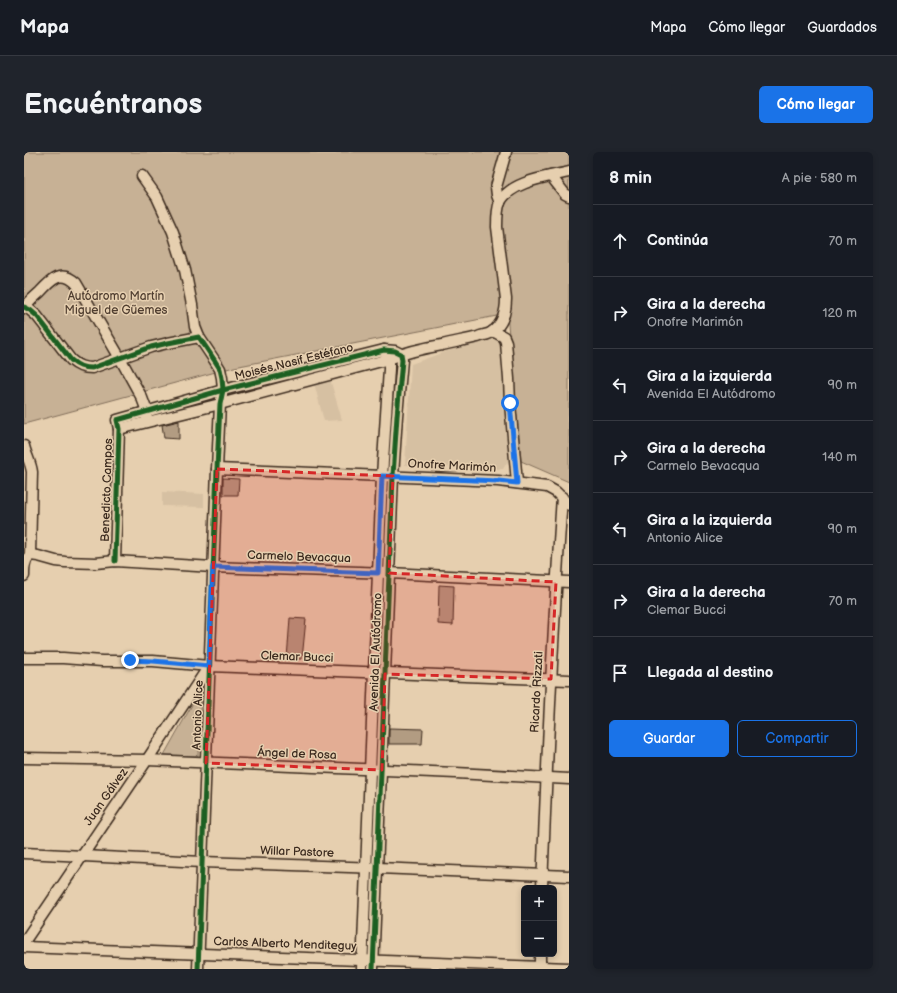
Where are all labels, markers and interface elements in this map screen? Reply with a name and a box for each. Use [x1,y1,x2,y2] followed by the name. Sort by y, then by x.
[20,16,69,39] text: Mapa
[650,19,686,36] text: Mapa
[708,19,785,36] text: Cómo llegar
[807,19,877,36] text: Guardados
[759,86,873,123] button: Cómo llegar
[24,88,202,121] text: Encuéntranos
[609,168,652,188] text: 8 min
[782,170,857,186] text: A pie · 580 m
[609,230,631,252] icon: ahead
[647,231,708,250] text: Continúa
[829,233,857,249] text: 70 m
[65,289,168,318] park label: Autódromo Martín Miguel de Güemes
[647,295,766,314] text: Gira a la derecha
[609,302,631,324] icon: right
[822,305,857,321] text: 120 m
[647,314,743,330] text: Onofre Marimón
[233,340,355,384] street label: Moisés Nasif Estéfano
[647,367,772,386] text: Gira a la izquierda
[609,374,631,396] icon: left
[828,377,857,393] text: 90 m
[647,386,776,402] text: Avenida El Autódromo
[501,394,519,412] route start
[98,438,116,542] street label: Benedicto Campos
[647,439,766,458] text: Gira a la derecha
[609,446,631,468] icon: right
[822,449,857,465] text: 140 m
[407,456,497,476] street label: Onofre Marimón
[647,458,760,474] text: Carmelo Bevacqua
[647,511,772,530] text: Gira a la izquierda
[609,518,631,540] icon: left
[828,521,857,537] text: 90 m
[647,530,723,546] text: Antonio Alice
[247,548,351,566] street label: Carmelo Bevacqua
[647,583,766,602] text: Gira a la derecha
[609,590,631,612] icon: right
[366,592,386,712] street label: Avenida El Autódromo
[829,593,857,609] text: 70 m
[647,602,726,618] text: Clemar Bucci
[260,648,334,666] street label: Clemar Bucci
[121,651,139,669] route end
[527,651,547,733] street label: Ricardo Rizzati
[609,662,631,684] icon: arrive
[647,663,773,682] text: Llegada al destino
[189,680,207,750] street label: Antonio Alice
[609,720,729,757] button: Guardar
[737,720,857,757] button: Compartir
[257,743,337,763] street label: Ángel de Rosa
[81,765,131,829] street label: Juan Gálvez
[260,843,334,861] street label: Willar Pastore
[521,885,557,957] map controls
[521,885,557,921] button: +
[521,921,557,957] button: −
[213,934,357,954] street label: Carlos Alberto Menditeguy

